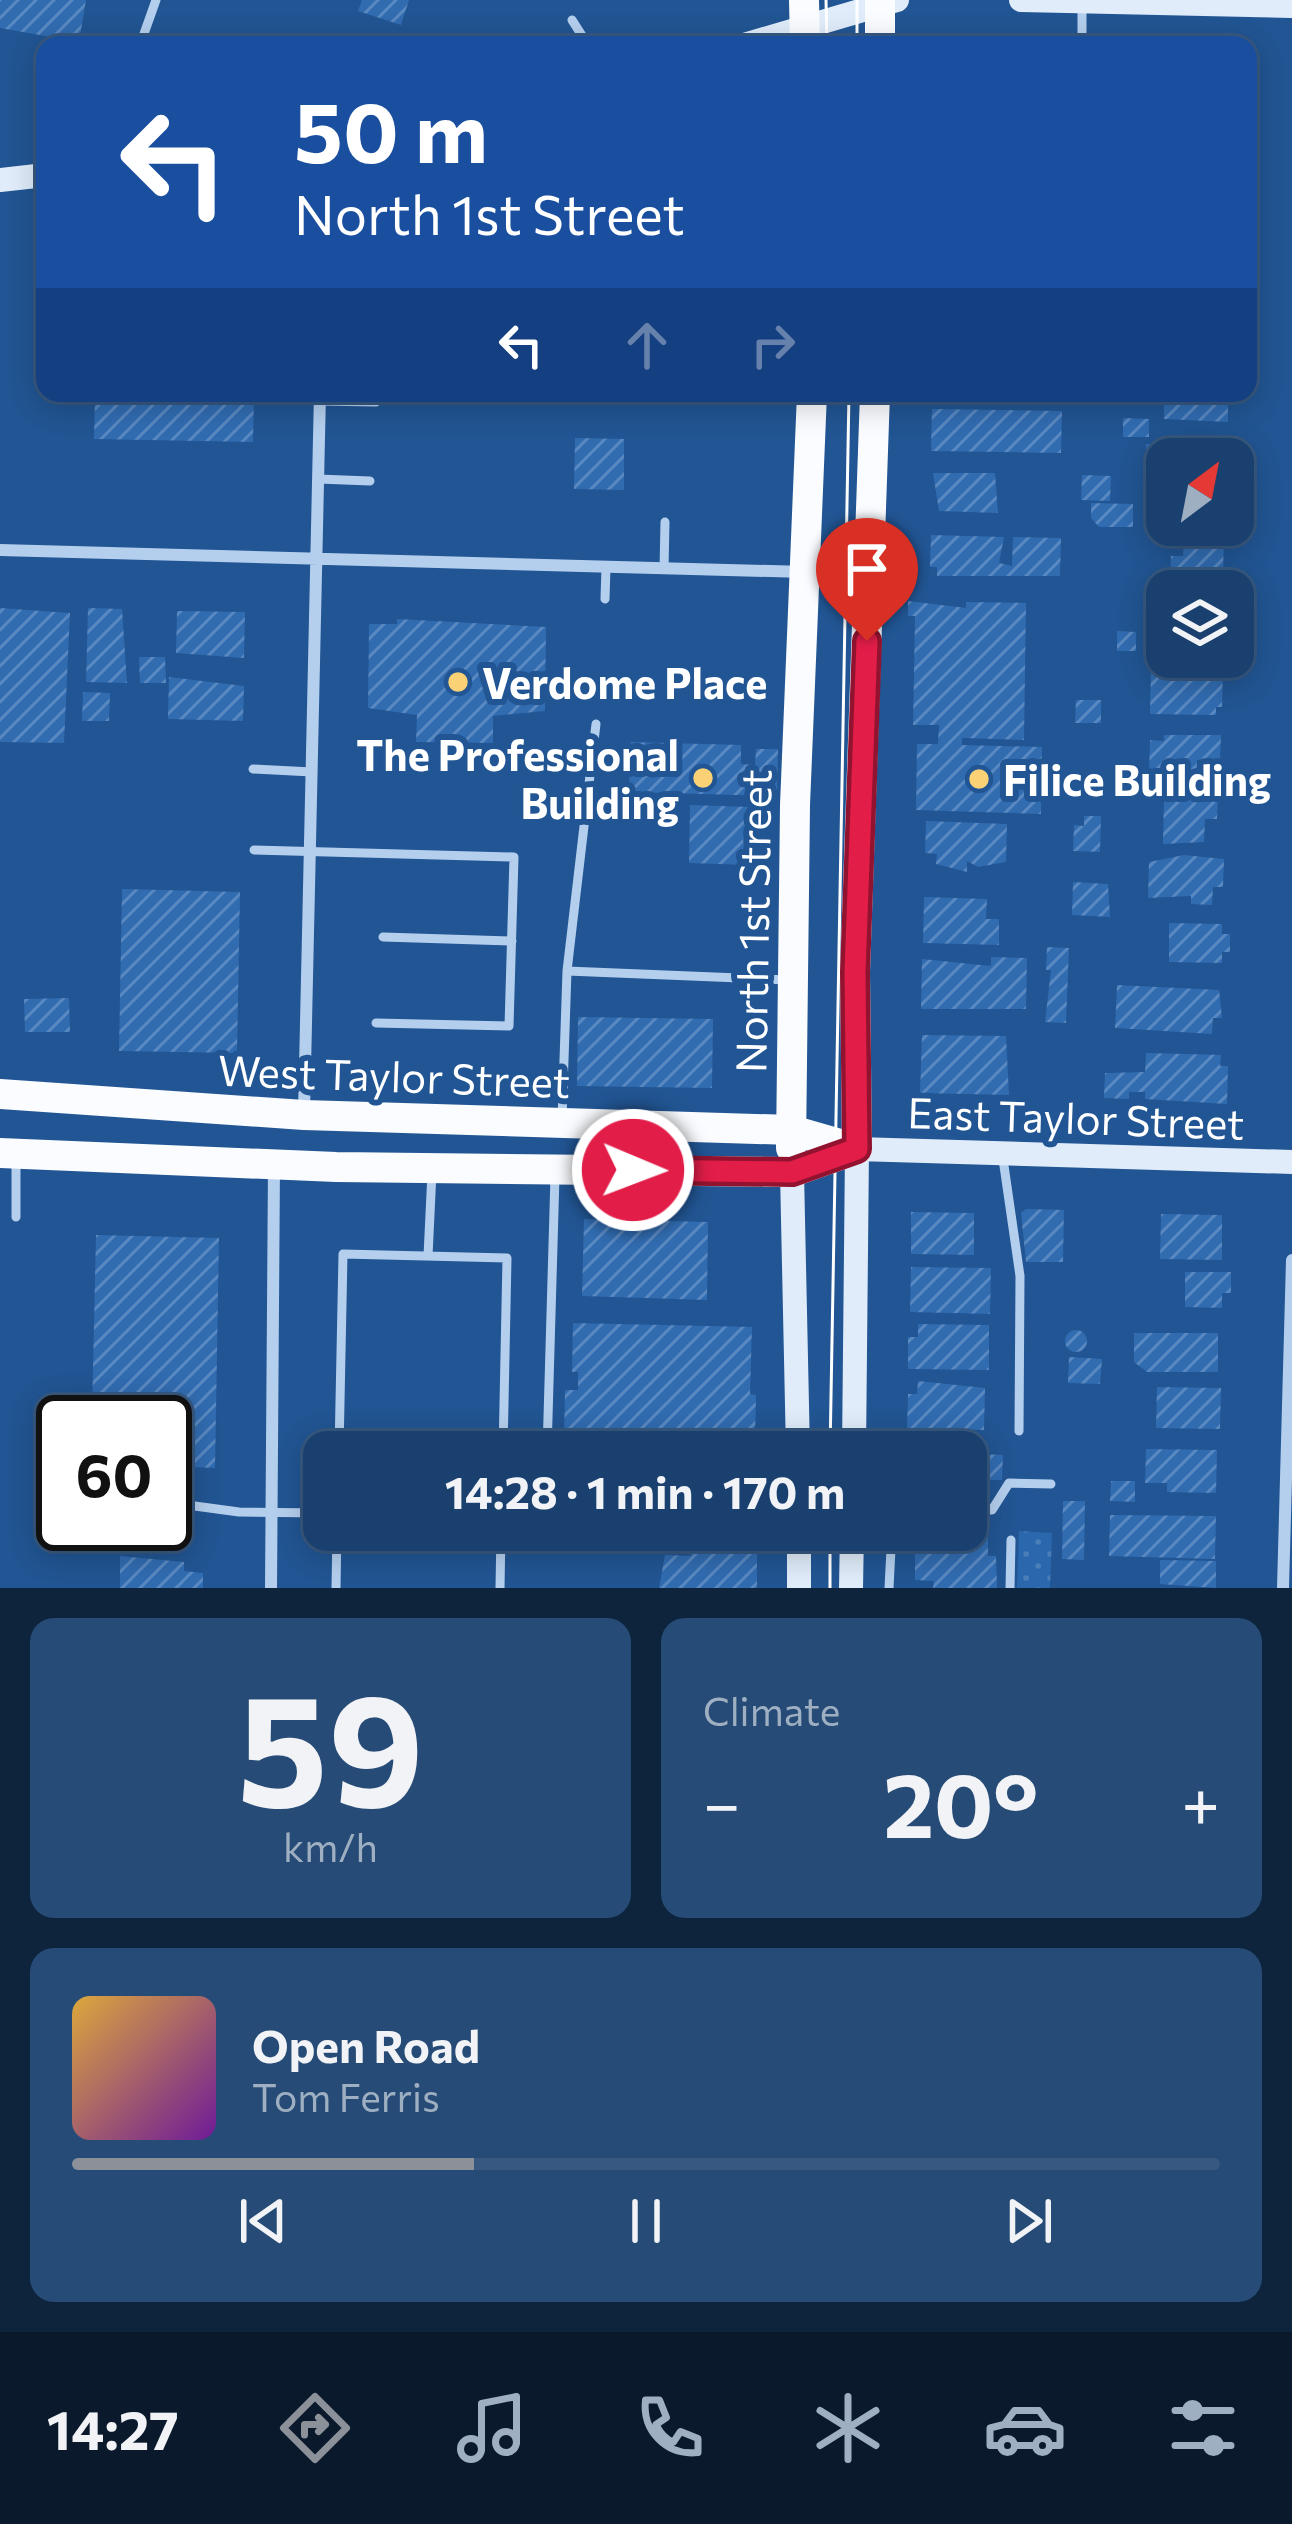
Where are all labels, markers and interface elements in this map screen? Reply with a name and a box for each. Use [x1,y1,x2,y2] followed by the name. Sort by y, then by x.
[294,78,488,180] text: 50 m
[96,84,252,240] icon: left
[294,180,685,246] text: North 1st Street
[488,312,554,378] icon: left
[614,312,680,378] icon: ahead
[740,312,806,378] icon: right
[1146,438,1254,546] north arrow
[1146,438,1254,678] map controls
[816,518,918,641] pin
[834,536,900,602] icon: arrive
[1146,570,1254,678] button: layers
[482,656,767,708] place label: Verdome Place
[445,669,471,695] marker: Verdome Place
[356,728,679,828] place label: The Professional Building
[1003,753,1271,805] place label: Filice Building
[690,765,716,791] marker: The Professional Building
[966,766,992,792] marker: Filice Building
[723,769,781,1073] street label: North 1st Street
[217,1043,571,1107] street label: West Taylor Street
[907,1085,1245,1149] street label: East Taylor Street
[570,1107,696,1233] position arrow
[36,1395,192,1551] speed limit sign: 60
[445,1463,845,1518] text: 14:28 · 1 min · 170 m
[237,1648,424,1839] text: 59
[703,1686,840,1734] text: Climate
[883,1746,1039,1857] text: 20°
[703,1761,741,1842] text: −
[1181,1761,1220,1842] text: +
[283,1822,378,1870] text: km/h
[252,2017,480,2072] text: Open Road
[252,2072,440,2120] text: Tom Ferris
[230,2188,296,2254] icon: previous
[613,2188,679,2254] icon: pause
[996,2188,1062,2254] icon: next
[273,2386,357,2470] icon: directions
[450,2386,534,2470] icon: music
[628,2386,712,2470] icon: phone
[806,2386,890,2470] icon: climate
[983,2386,1067,2470] icon: car
[1161,2386,1245,2470] icon: filters
[47,2395,179,2461] text: 14:27

